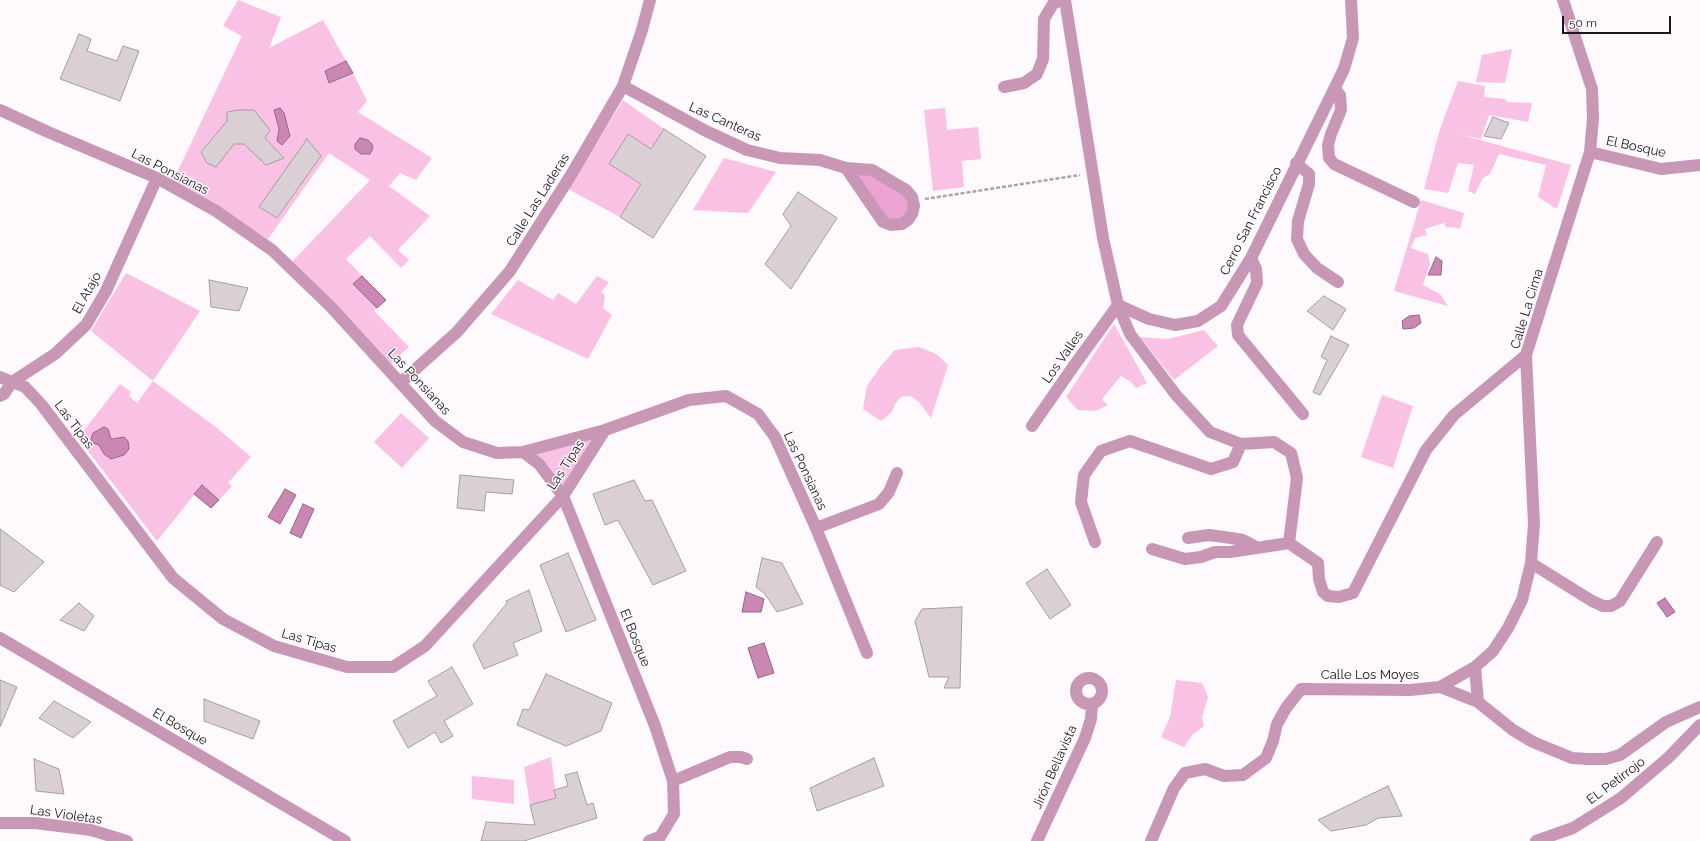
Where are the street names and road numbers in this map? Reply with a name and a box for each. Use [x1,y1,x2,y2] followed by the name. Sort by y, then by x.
[686,99,764,145] street label: Las Canteras
[1605,133,1667,161] street label: El Bosque
[129,146,211,198] street label: Las Ponsianas
[503,151,573,249] street label: Calle Las Laderas
[1217,164,1285,278] street label: Cerro San Francisco
[1507,267,1547,351] street label: Calle La Cima
[69,269,105,317] street label: El Atajo
[1039,328,1087,386] street label: Los Valles
[384,346,454,418] street label: Las Ponsianas
[51,398,97,452] street label: Las Tipas
[780,429,830,513] street label: Las Ponsianas
[544,437,588,493] street label: Las Tipas
[616,607,654,669] street label: El Bosque
[280,626,338,656] street label: Las Tipas
[1321,667,1419,683] street label: Calle Los Moyes
[150,705,210,749] street label: El Bosque
[1030,723,1080,811] street label: Jirón Bellavista
[1584,754,1648,808] street label: EL Petirrojo
[29,802,103,828] street label: Las Violetas

